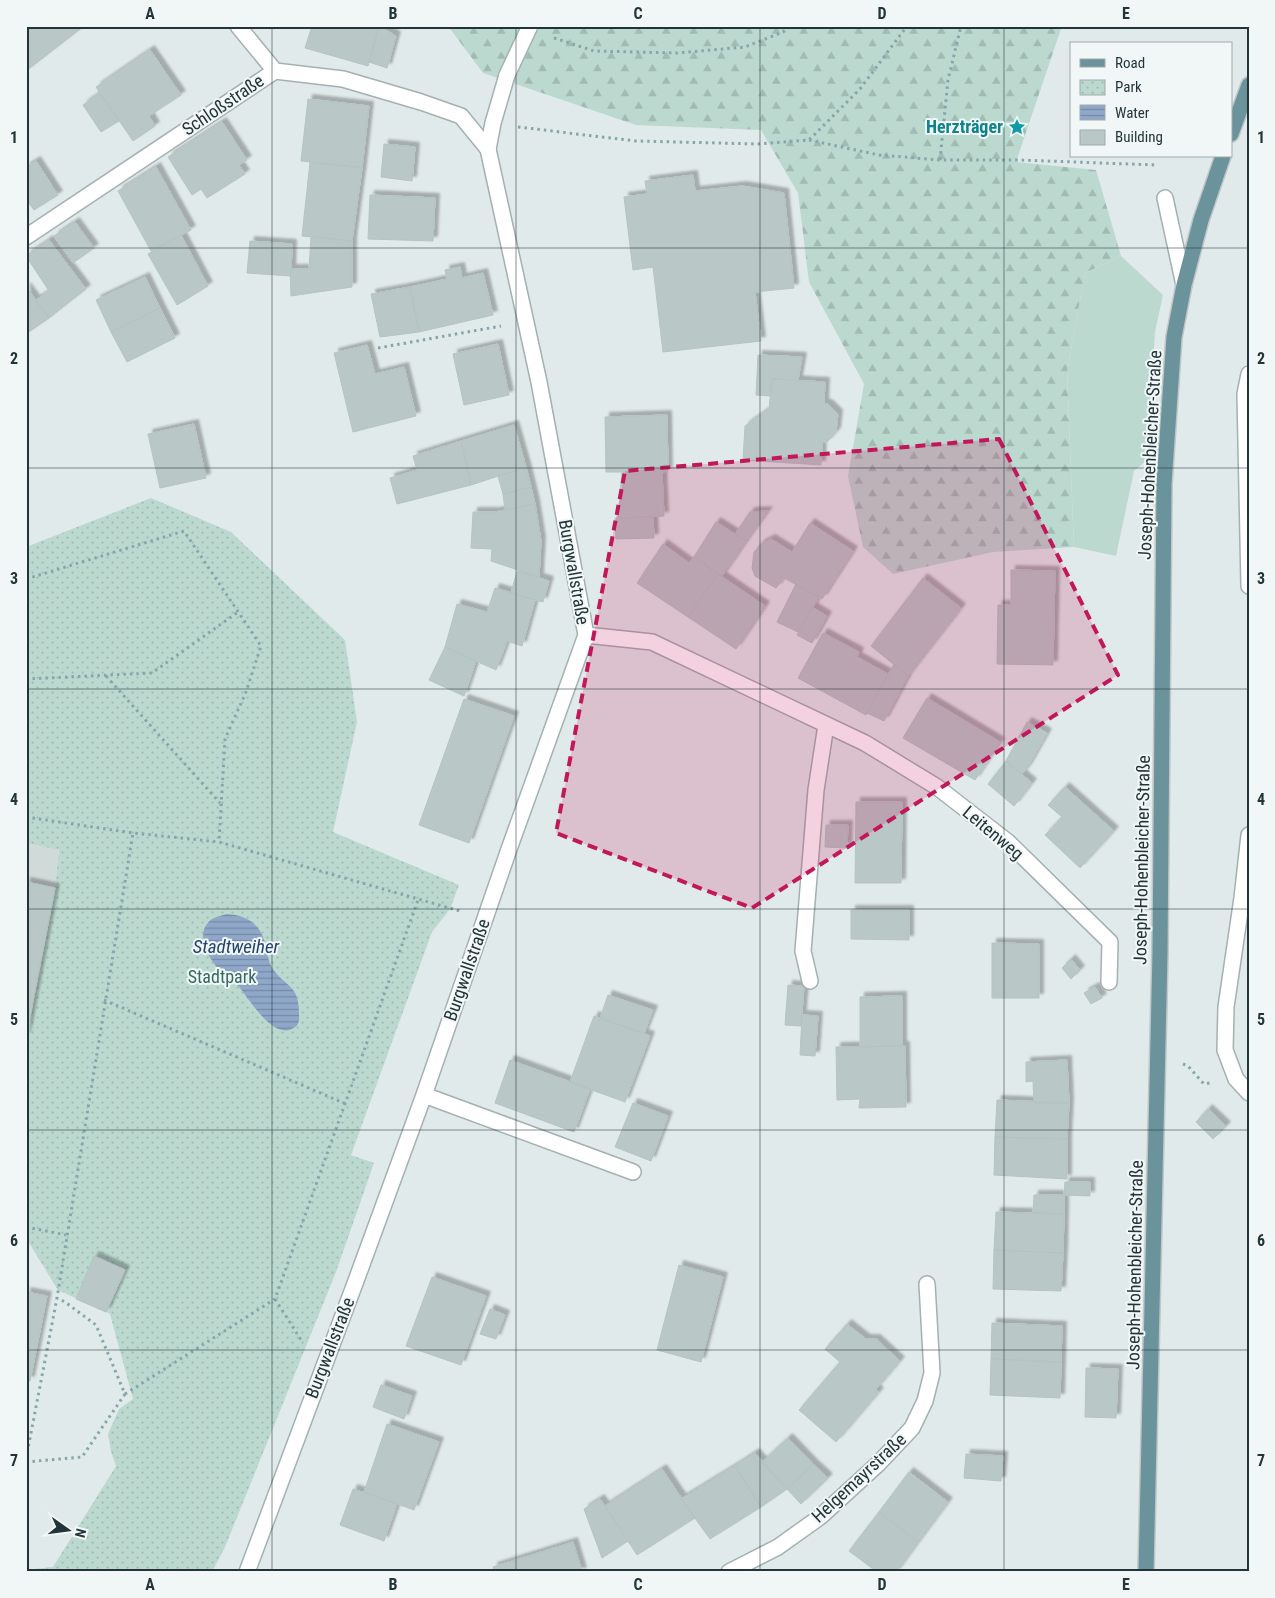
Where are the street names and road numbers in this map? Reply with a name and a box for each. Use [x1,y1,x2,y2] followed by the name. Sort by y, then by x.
[178,70,268,140] street label: Schloßstraße
[1134,350,1165,560] street label: Joseph-Hohenbleicher-Straße
[555,518,594,626] street label: Burgwallstraße
[1129,755,1154,965] street label: Joseph-Hohenbleicher-Straße
[959,801,1028,864] street label: Leitenweg
[439,916,494,1024] street label: Burgwallstraße
[1122,1160,1147,1370] street label: Joseph-Hohenbleicher-Straße
[301,1294,358,1401] street label: Burgwallstraße
[807,1429,910,1527] street label: Helgemayrstraße

